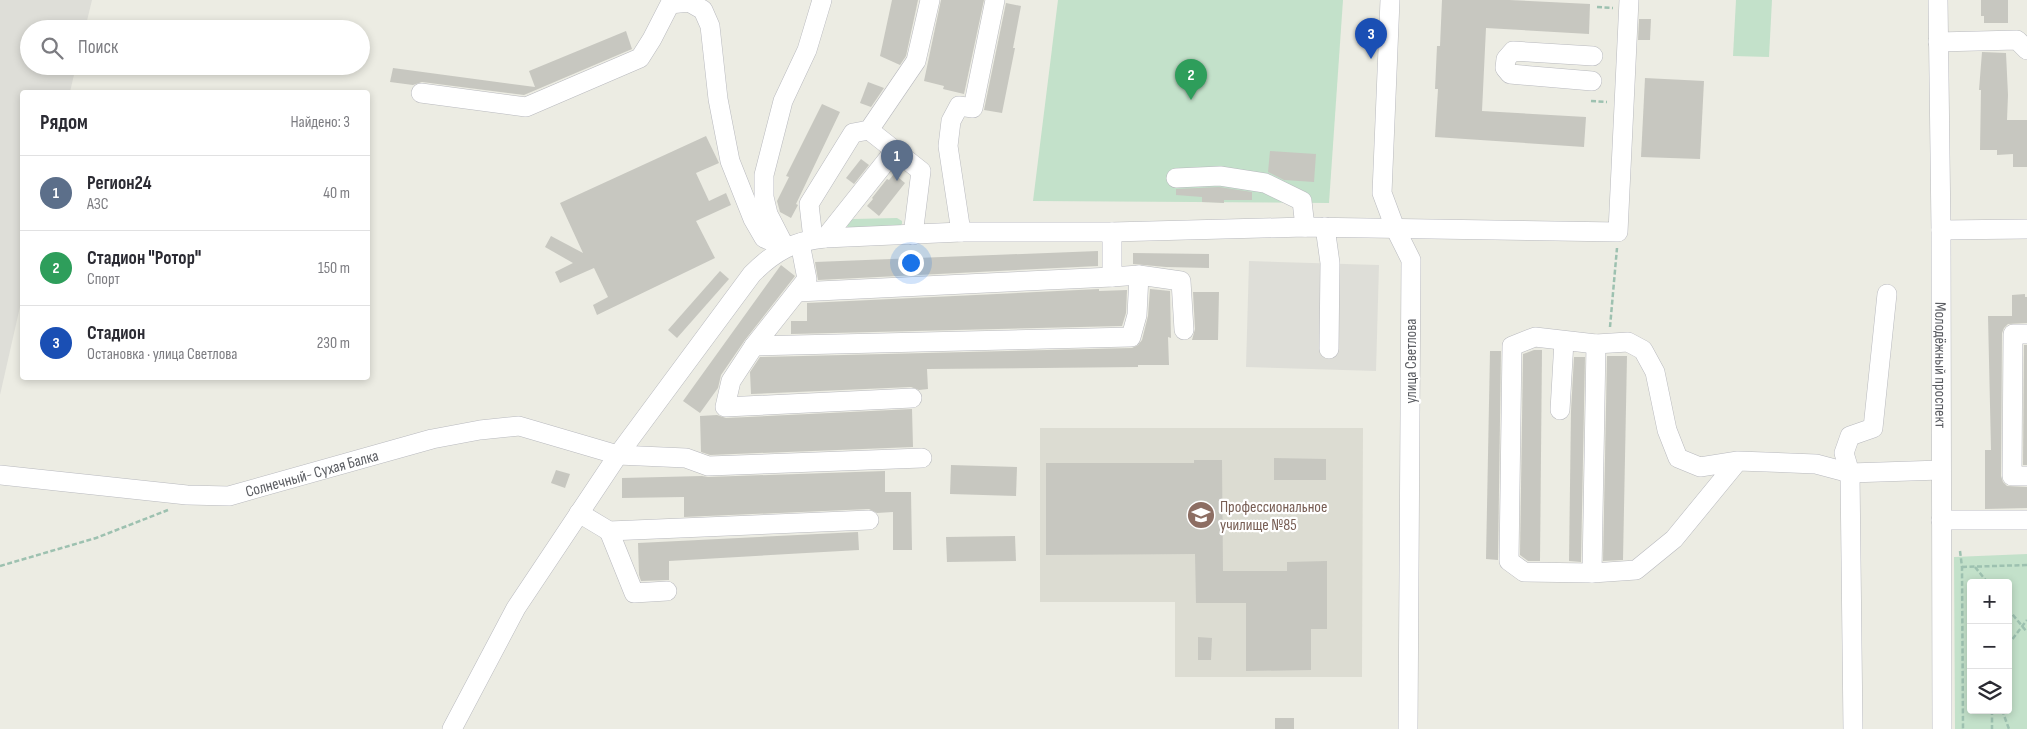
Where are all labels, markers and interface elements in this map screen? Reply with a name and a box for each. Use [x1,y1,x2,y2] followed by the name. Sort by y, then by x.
[1355,18,1387,59] pin: 3
[20,20,370,75] search box
[38,34,66,62] icon: search
[78,36,118,59] text: Поиск
[1175,59,1207,100] pin: 2
[40,110,88,135] text: Рядом
[290,113,350,132] text: Найдено: 3
[881,140,913,181] pin: 1
[87,172,152,195] text: Регион24
[53,184,59,203] text: 1
[323,184,350,203] text: 40 m
[87,195,109,214] text: АЗС
[87,247,201,270] text: Стадион "Ротор"
[898,250,924,276] your location
[52,259,60,278] text: 2
[318,259,350,278] text: 150 m
[87,270,120,289] text: Спорт
[1930,302,1949,429] street label: Молодёжный проспект
[1402,319,1421,403] street label: улица Светлова
[87,322,145,345] text: Стадион
[52,334,60,353] text: 3
[317,334,350,353] text: 230 m
[87,345,237,364] text: Остановка · улица Светлова
[243,446,381,502] street label: Солнечный- Сухая Балка
[1220,498,1327,535] place label: Профессиональное училище №85
[1186,500,1216,530] school or university icon: Профессиональное училище №85
[1967,579,2012,714] map controls
[1967,579,2012,624] button: +
[1967,624,2012,669] button: −
[1967,669,2012,714] button: layers

